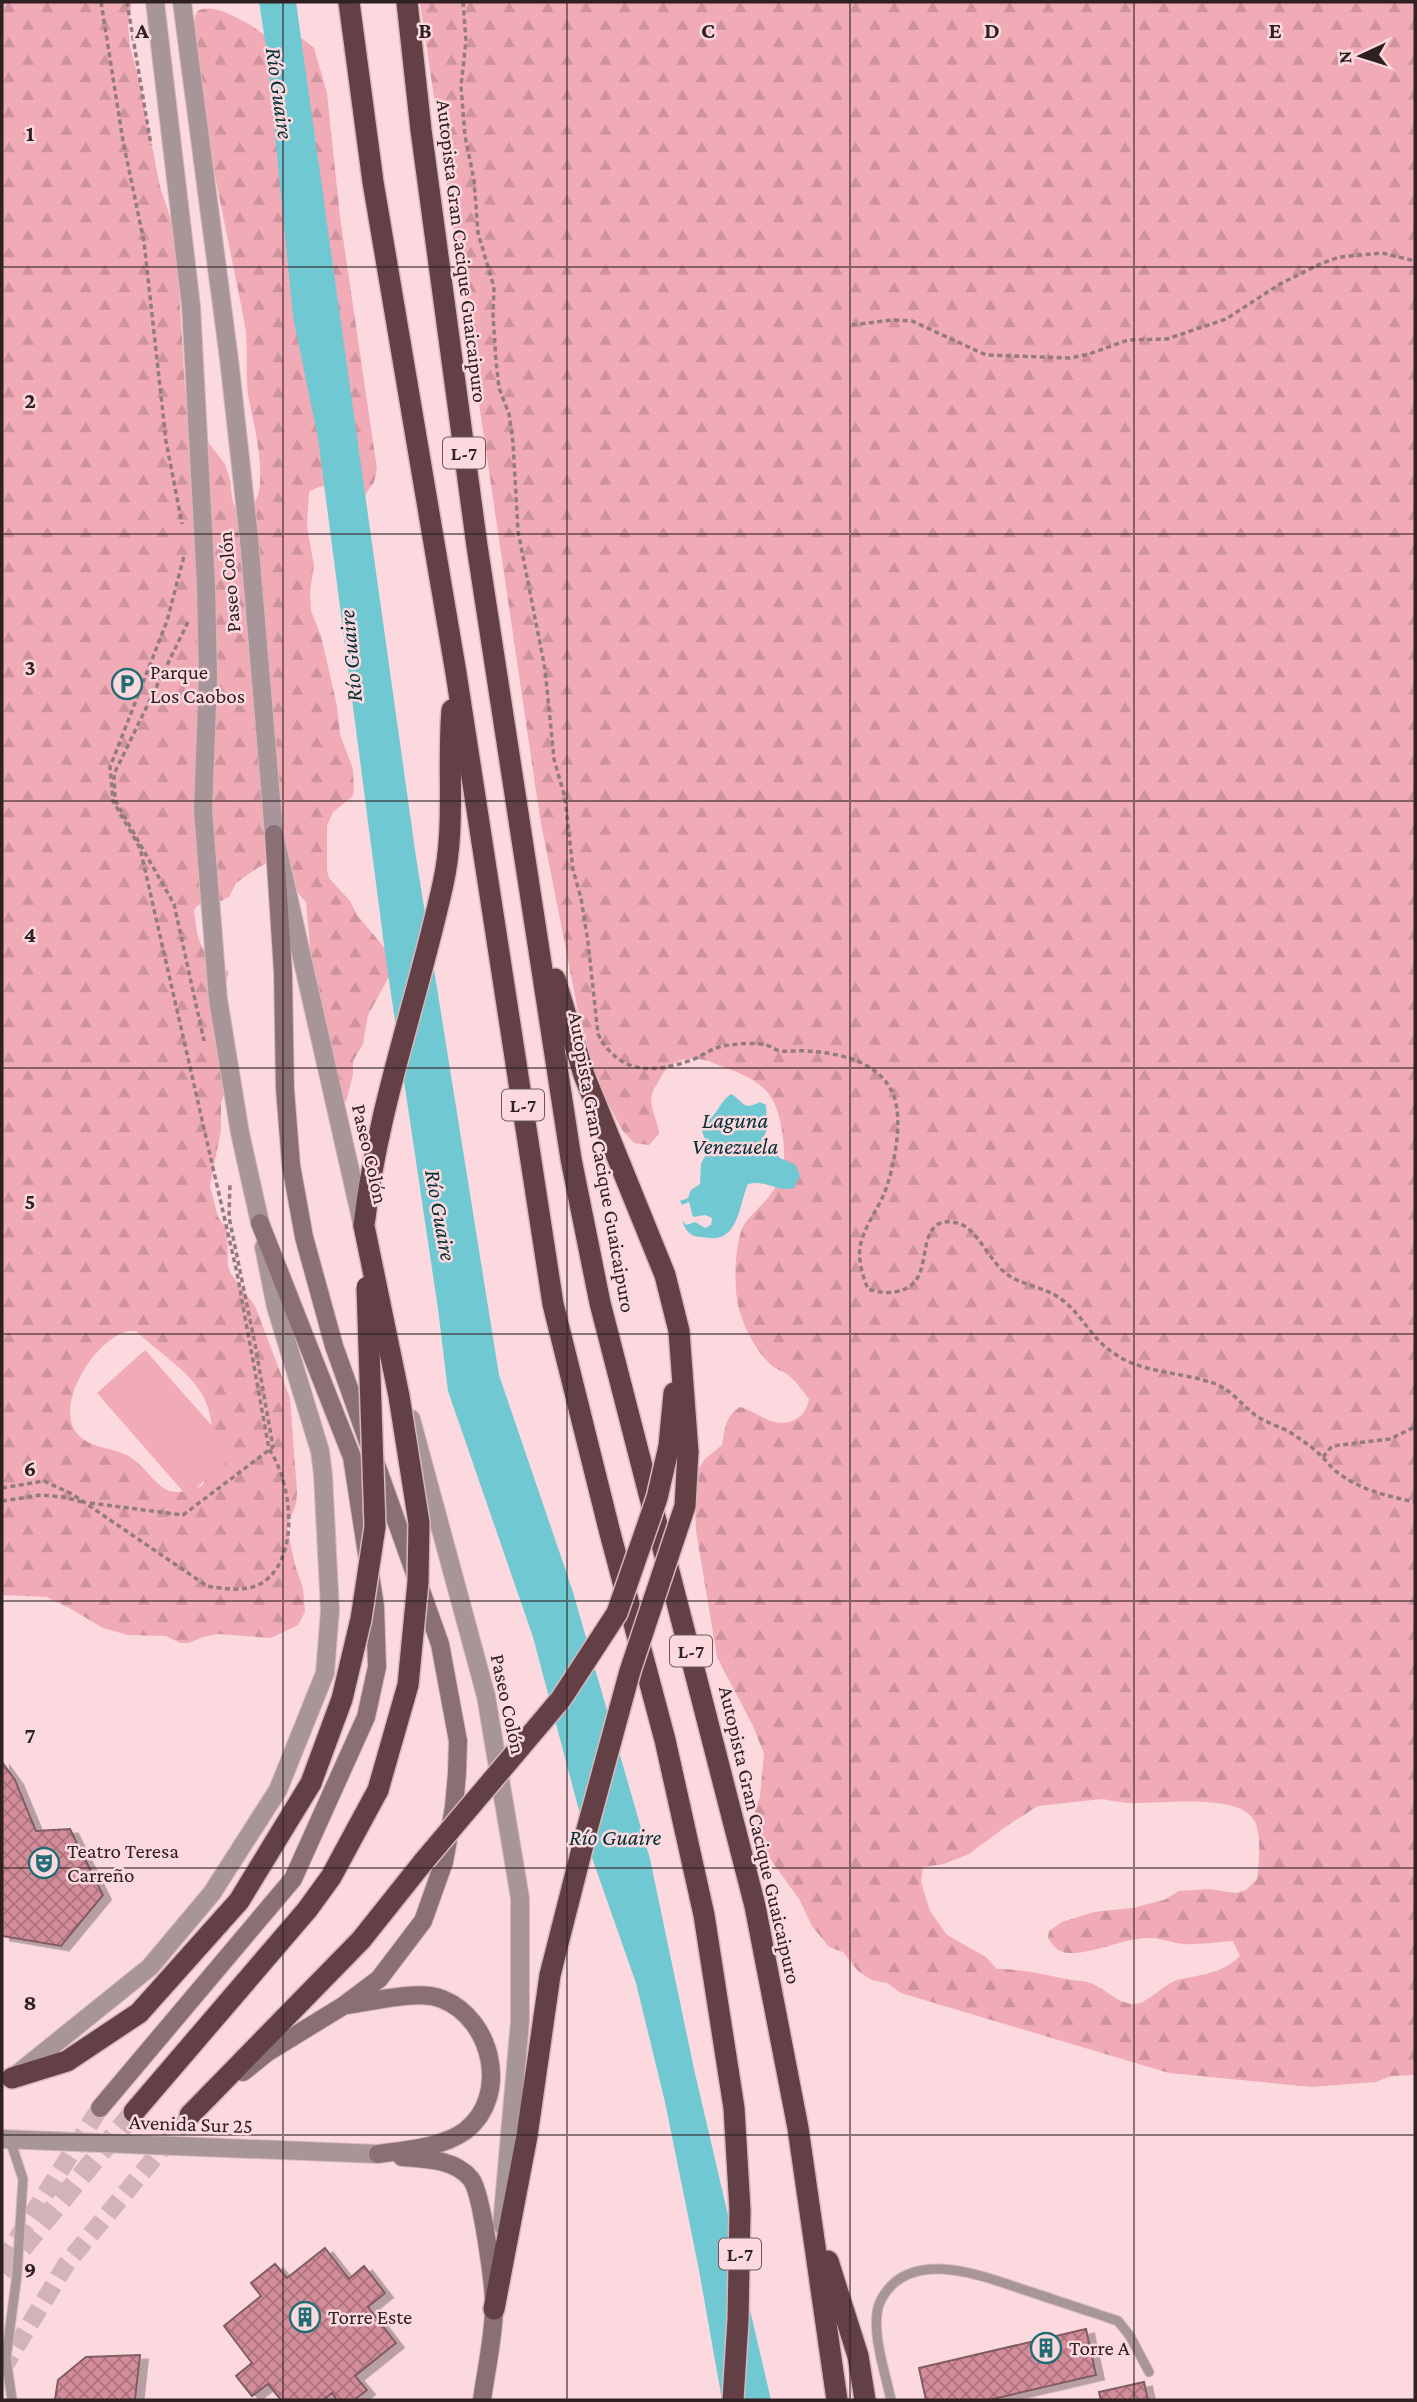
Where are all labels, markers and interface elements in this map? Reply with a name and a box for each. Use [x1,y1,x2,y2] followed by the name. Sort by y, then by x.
[134,17,149,43] text: A
[418,17,432,43] text: B
[701,17,715,43] text: C
[984,17,1000,43] text: D
[1268,17,1282,43] text: E
[1326,21,1396,91] north arrow
[261,45,299,141] water label: Río Guaire
[1334,50,1355,64] text: N
[432,98,492,404] street label: Autopista Gran Cacique Guaicaipuro
[26,120,35,146] text: 1
[24,387,36,413] text: 2
[443,437,485,468] road number: L-7
[213,530,245,634] street label: Paseo Colón
[333,609,367,703] water label: Río Guaire
[24,654,36,680] text: 3
[150,660,245,708] place label: Parque Los Caobos
[110,667,144,701] parking icon: Parque Los Caobos
[24,921,36,947] text: 4
[564,1010,640,1314] street label: Autopista Gran Cacique Guaicaipuro
[502,1090,544,1120] road number: L-7
[347,1102,393,1206] street label: Paseo Colón
[692,1107,778,1159] water label: Laguna Venezuela
[420,1167,462,1263] water label: Río Guaire
[24,1188,36,1214] text: 5
[24,1455,36,1481] text: 6
[670,1636,712,1666] road number: L-7
[486,1652,530,1756] street label: Paseo Colón
[714,1684,806,1986] street label: Autopista Gran Cacique Guaicaipuro
[24,1722,36,1748] text: 7
[569,1824,661,1850] water label: Río Guaire
[67,1839,179,1887] place label: Teatro Teresa Carreño
[27,1846,61,1880] theatre icon: Teatro Teresa Carreño
[23,1989,37,2015] text: 8
[129,2110,253,2138] street label: Avenida Sur 25
[719,2238,761,2270] road number: L-7
[24,2256,36,2282] text: 9
[288,2300,322,2334] building icon: Torre Este
[328,2305,412,2329] place label: Torre Este
[1029,2331,1063,2365] building icon: Torre A
[1069,2336,1130,2360] place label: Torre A

